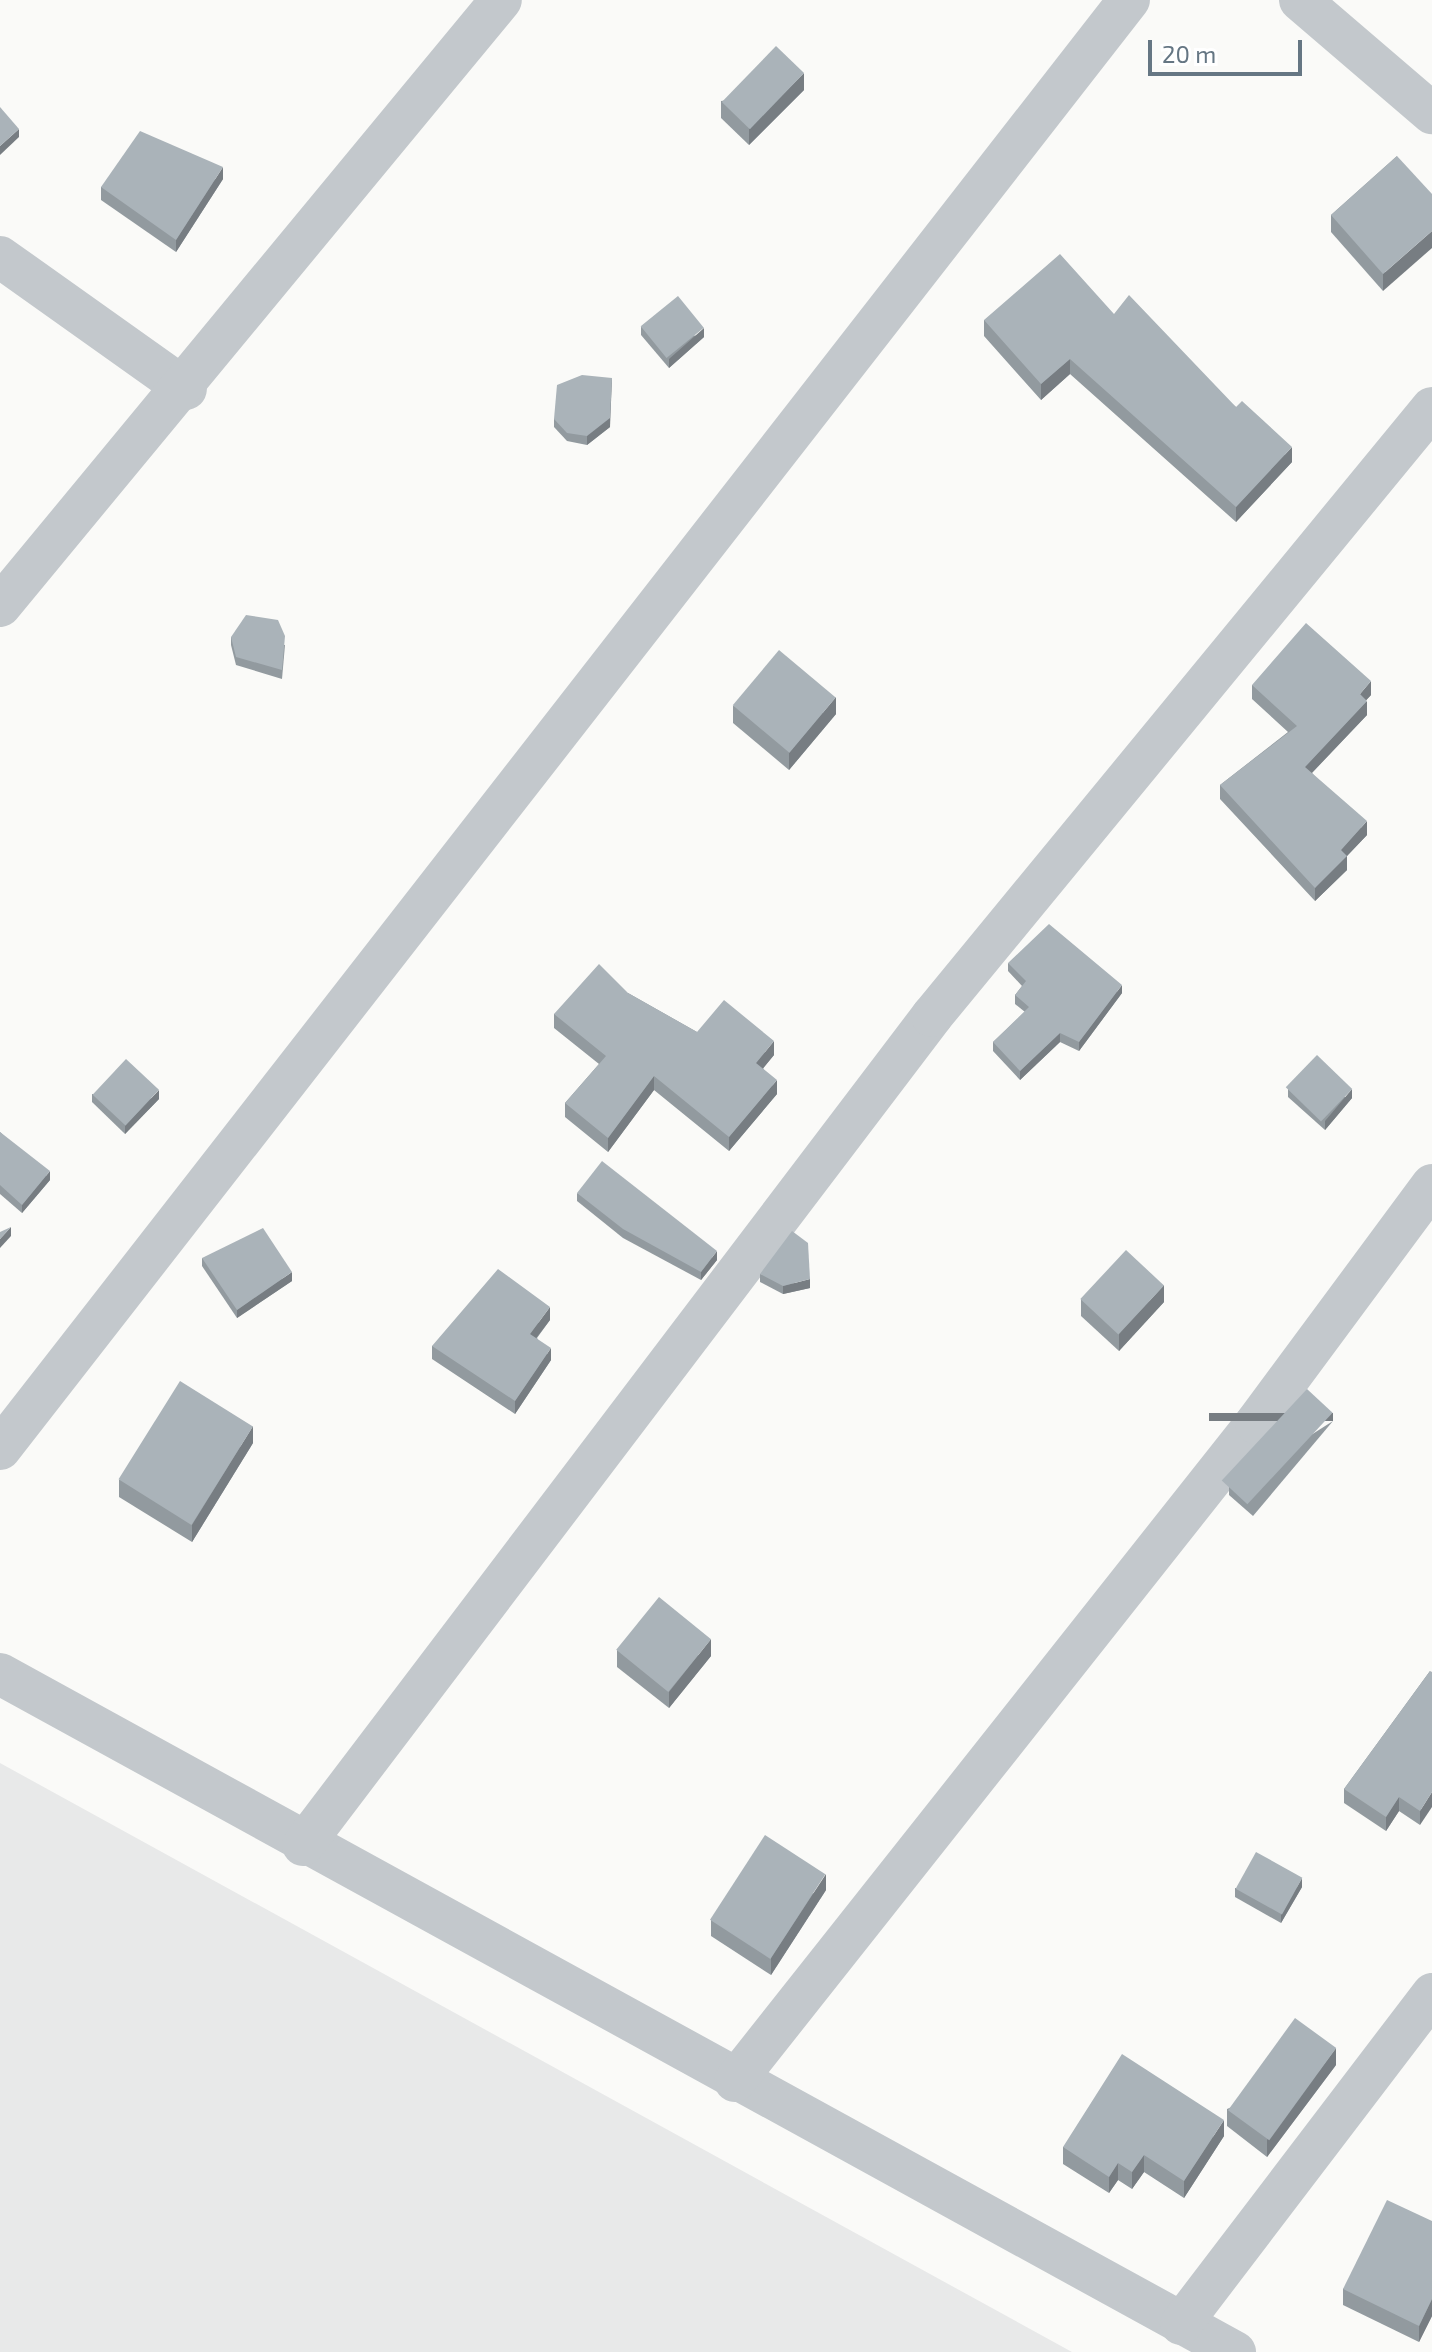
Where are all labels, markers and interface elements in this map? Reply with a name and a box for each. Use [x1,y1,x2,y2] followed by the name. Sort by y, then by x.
[1152,24,1306,74] scale bar
[1162,39,1216,68] text: 20 m

